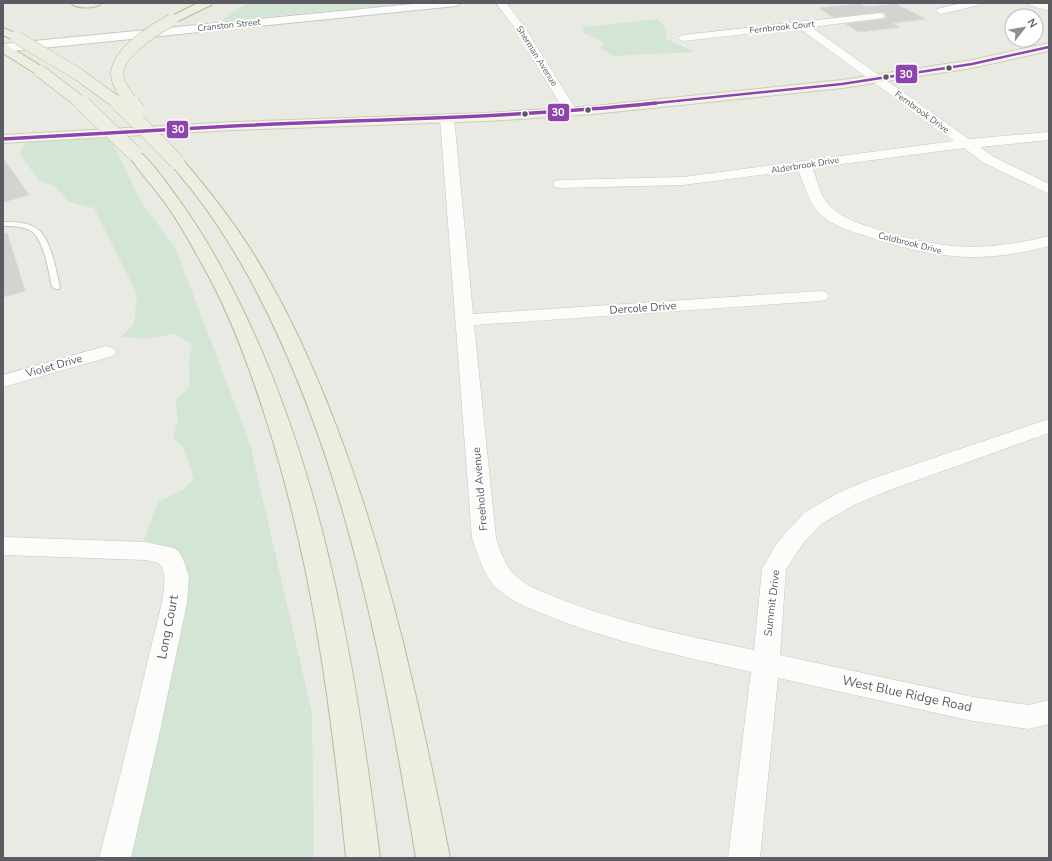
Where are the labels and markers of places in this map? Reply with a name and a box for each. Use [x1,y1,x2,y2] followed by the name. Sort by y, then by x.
[944,63,954,73] unlabelled marker
[881,72,891,82] unlabelled marker
[583,105,593,115] unlabelled marker
[520,109,530,119] unlabelled marker

